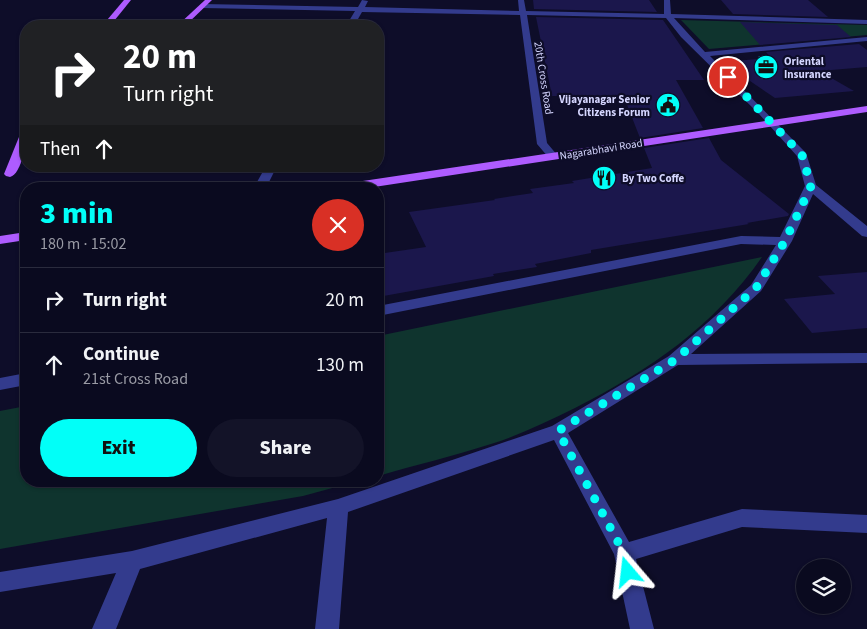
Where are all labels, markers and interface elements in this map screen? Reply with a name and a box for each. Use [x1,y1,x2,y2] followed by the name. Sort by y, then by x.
[123,32,197,82] text: 20 m
[40,40,105,105] icon: right
[530,40,557,116] street label: 20th Cross Road
[753,54,779,80] office icon: Oriental Insurance
[784,54,832,82] place label: Oriental Insurance
[707,56,749,98] pin
[714,63,742,91] icon: arrive
[123,78,213,110] text: Turn right
[558,92,651,120] place label: Vijayanagar Senior Citizens Forum
[655,92,681,118] public building icon: Vijayanagar Senior Citizens Forum
[90,135,118,163] icon: ahead
[40,136,80,163] text: Then
[558,136,644,163] street label: Nagarabhavi Road
[591,165,617,191] restaurant icon: By Two Coffe
[622,171,685,186] place label: By Two Coffe
[40,192,114,235] text: 3 min
[312,199,364,251] button: close
[40,233,127,255] text: 180 m · 15:02
[40,286,68,314] icon: right
[83,287,167,314] text: Turn right
[326,287,364,314] text: 20 m
[83,341,160,368] text: Continue
[40,351,68,379] icon: ahead
[316,352,364,379] text: 130 m
[83,368,188,390] text: 21st Cross Road
[40,419,197,477] button: Exit
[207,419,364,477] button: Share
[601,545,653,597] position arrow
[796,559,851,614] map controls
[796,559,851,614] button: layers

